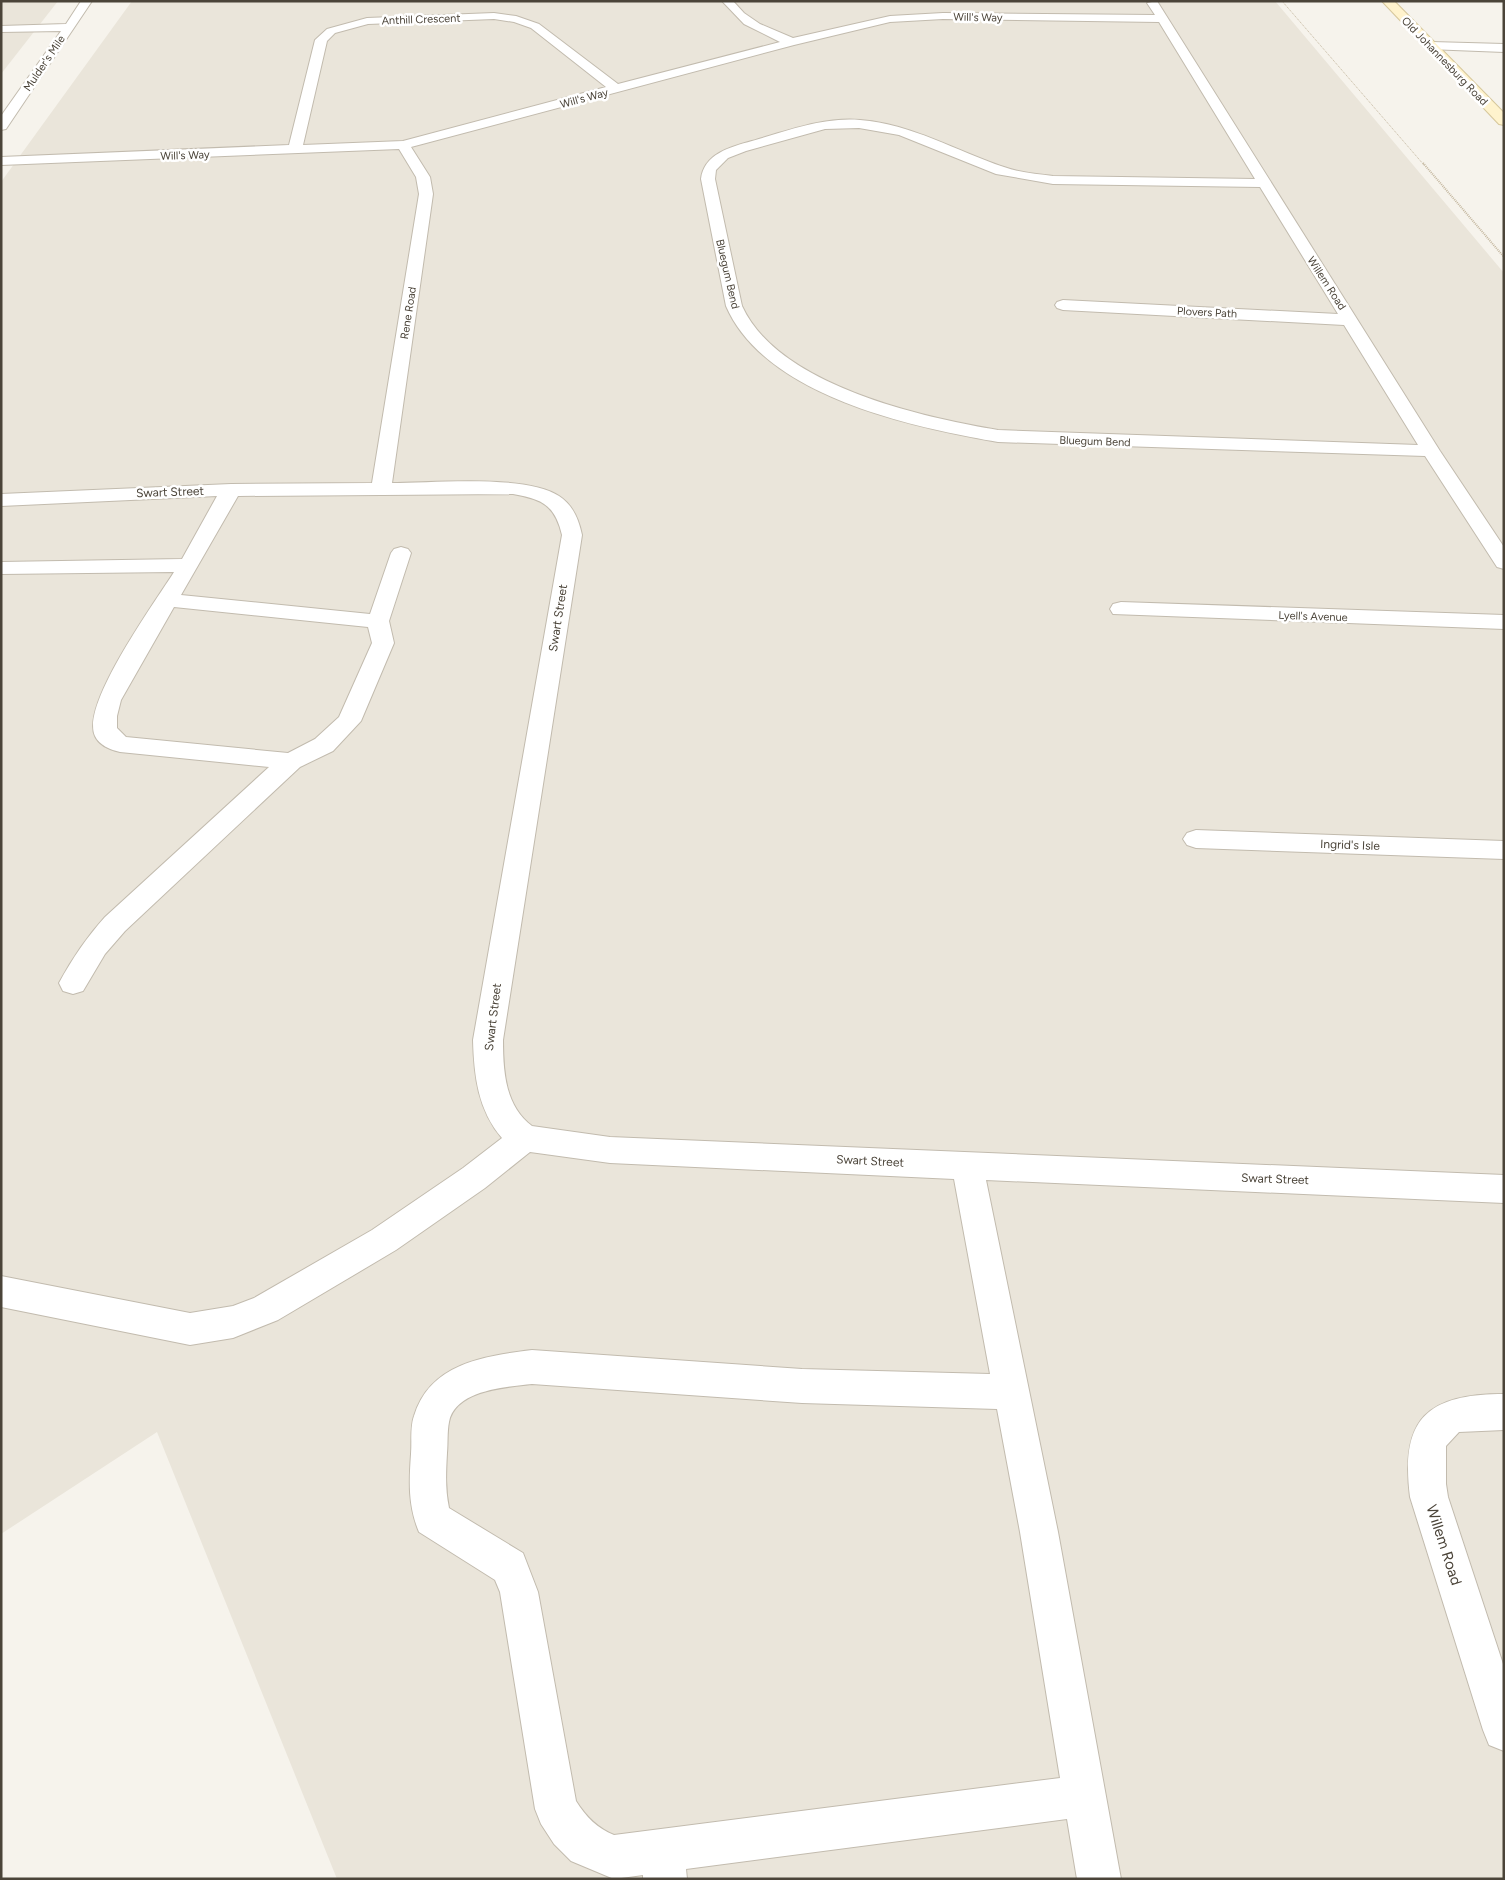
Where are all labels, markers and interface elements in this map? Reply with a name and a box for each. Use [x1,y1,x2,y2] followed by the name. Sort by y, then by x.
[953,11,1003,24] street label: Will's Way
[381,12,461,27] street label: Anthill Crescent
[1399,14,1490,108] street label: Old Johannesburg Road
[21,33,68,94] street label: Mulder's Mile
[559,86,610,111] street label: Will's Way
[160,148,210,163] street label: Will's Way
[713,238,742,310] street label: Bluegum Bend
[1304,254,1349,313] street label: Willem Road
[398,286,419,340] street label: Rene Road
[1176,304,1237,321] street label: Plovers Path
[1059,434,1131,449] street label: Bluegum Bend
[136,484,205,500] street label: Swart Street
[546,583,570,653] street label: Swart Street
[1278,609,1348,624] street label: Lyell's Avenue
[1320,837,1381,853] street label: Ingrid's Isle
[482,982,504,1052] street label: Swart Street
[836,1152,905,1170] street label: Swart Street
[1241,1171,1310,1187] street label: Swart Street
[1423,1502,1465,1588] street label: Willem Road

